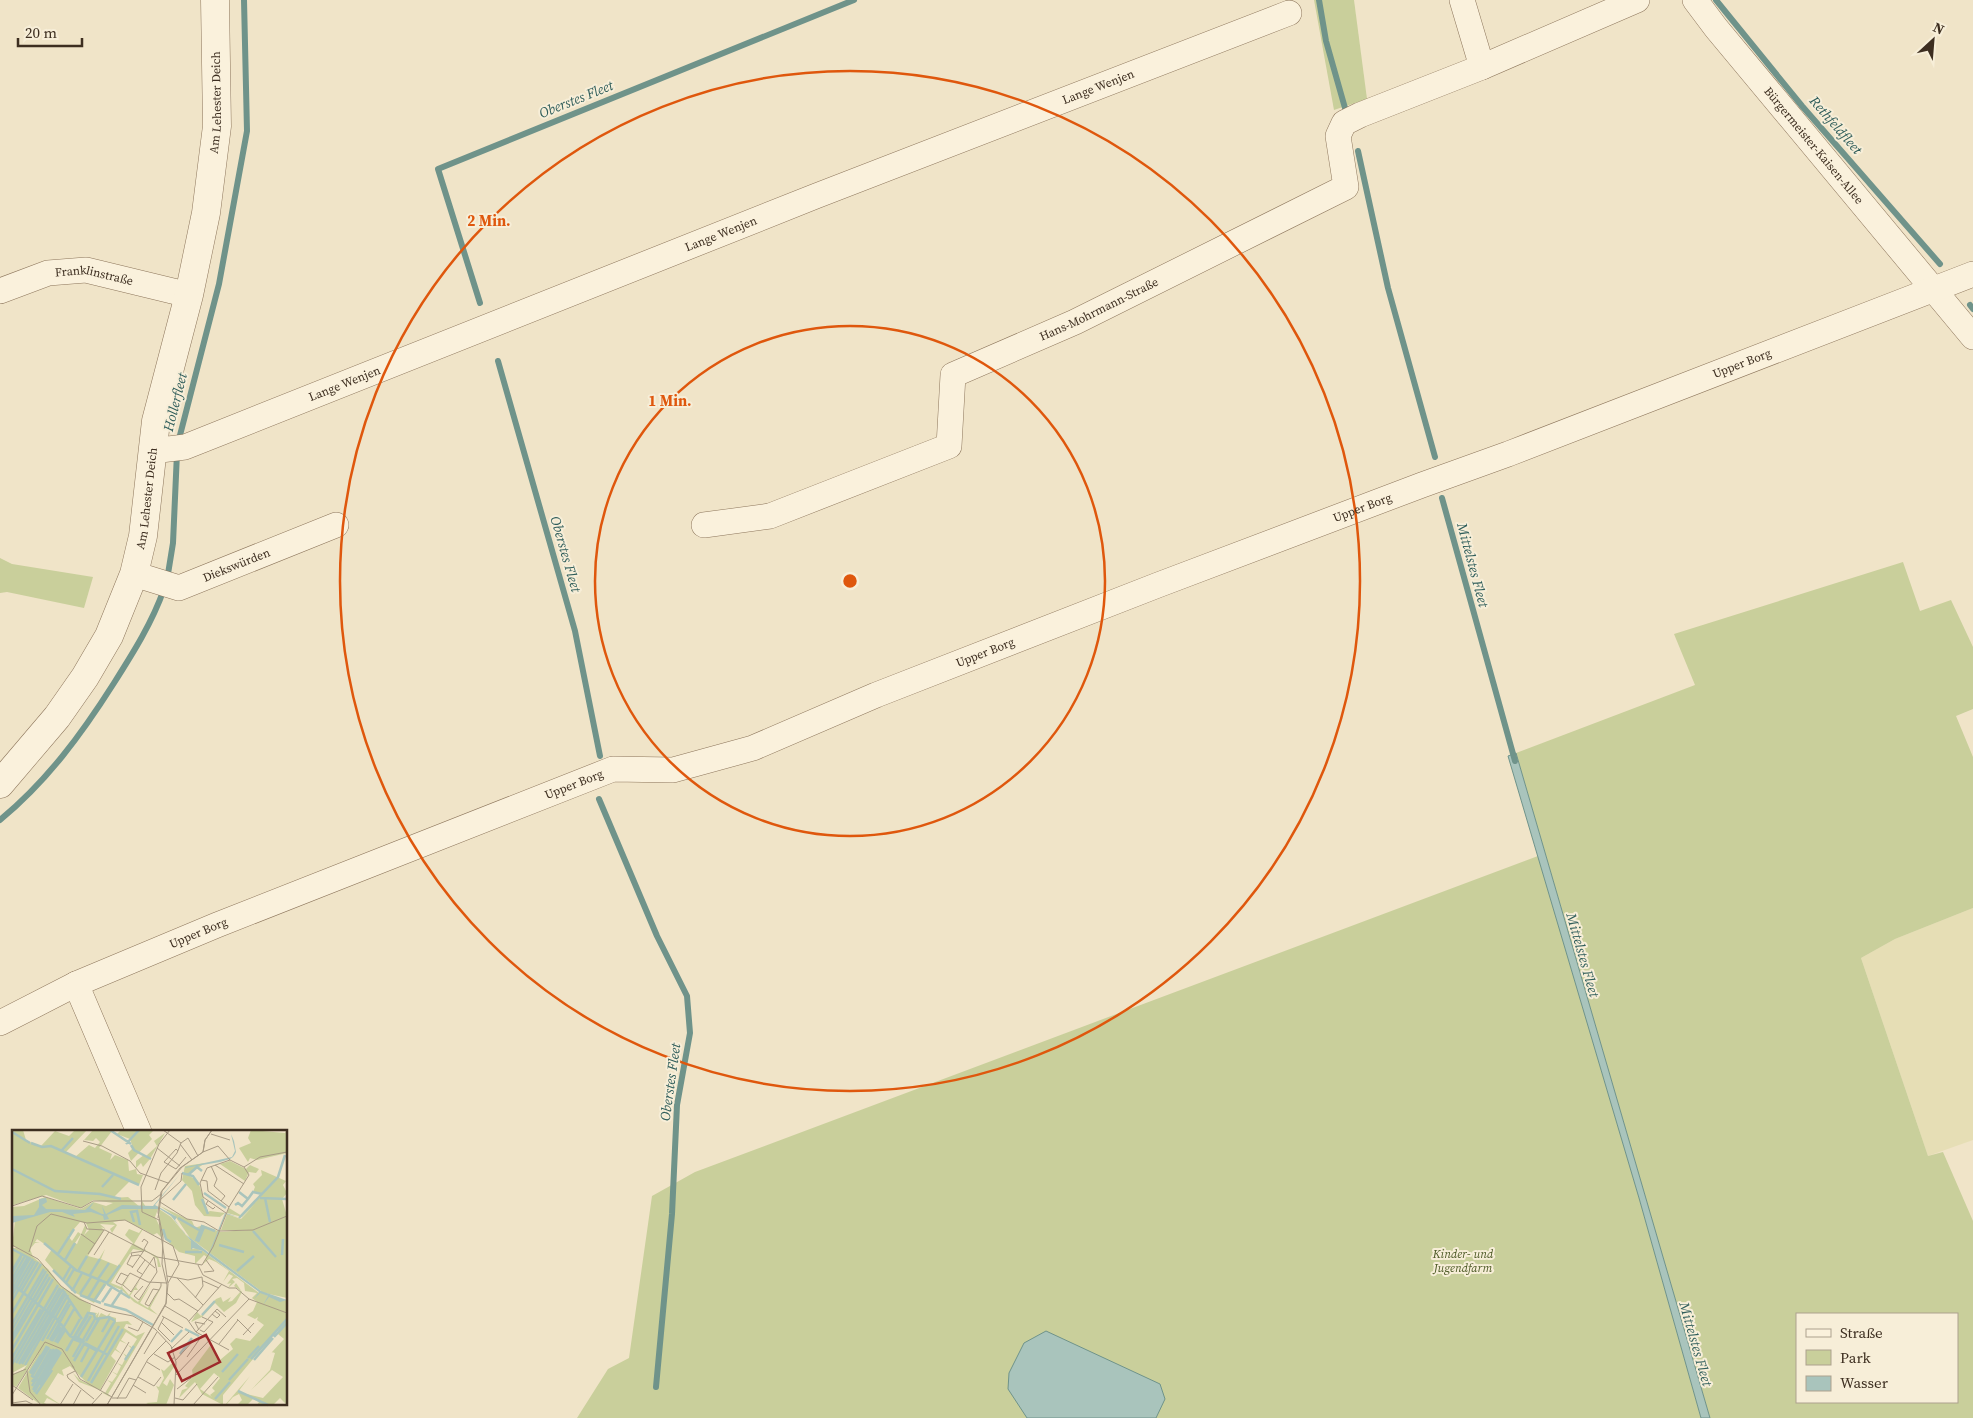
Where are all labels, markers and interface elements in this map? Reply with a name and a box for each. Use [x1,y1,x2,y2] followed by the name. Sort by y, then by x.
[18,15,81,47] scale bar
[1908,15,1958,65] north arrow
[1930,17,1948,40] text: N
[25,22,57,43] text: 20 m
[206,51,225,155] street label: Am Lehester Deich
[1060,66,1137,108] street label: Lange Wenjen
[536,75,617,123] water label: Oberstes Fleet
[1760,84,1867,208] street label: Bürgermeister-Kaisen-Allee
[1804,91,1868,160] water label: Rethfeldfleet
[467,210,511,231] text: 2 Min.
[683,212,759,255] street label: Lange Wenjen
[54,262,135,289] street label: Franklinstraße
[1037,274,1161,344] street label: Hans-Mohrmann-Straße
[1710,345,1773,382] street label: Upper Borg
[306,362,383,405] street label: Lange Wenjen
[158,369,192,434] water label: Hollerfleet
[648,390,692,411] text: 1 Min.
[132,447,161,551] street label: Am Lehester Deich
[1331,489,1394,526] street label: Upper Borg
[546,514,587,596] water label: Oberstes Fleet
[1452,519,1494,611] water label: Mittelstes Fleet
[200,544,272,586] street label: Diekswürden
[841,572,859,590] centre of rings
[954,634,1017,671] street label: Upper Borg
[542,766,606,803] street label: Upper Borg
[1561,909,1605,1001] water label: Mittelstes Fleet
[167,914,230,952] street label: Upper Borg
[655,1040,686,1122] water label: Oberstes Fleet
[12,1130,288,1406] inset map
[1432,1246,1494,1276] park label: Kinder- und Jugendfarm
[1674,1298,1718,1390] water label: Mittelstes Fleet
[1796,1313,1958,1403] legend
[1840,1322,1883,1343] text: Straße
[1840,1347,1872,1368] text: Park
[1840,1372,1889,1393] text: Wasser

